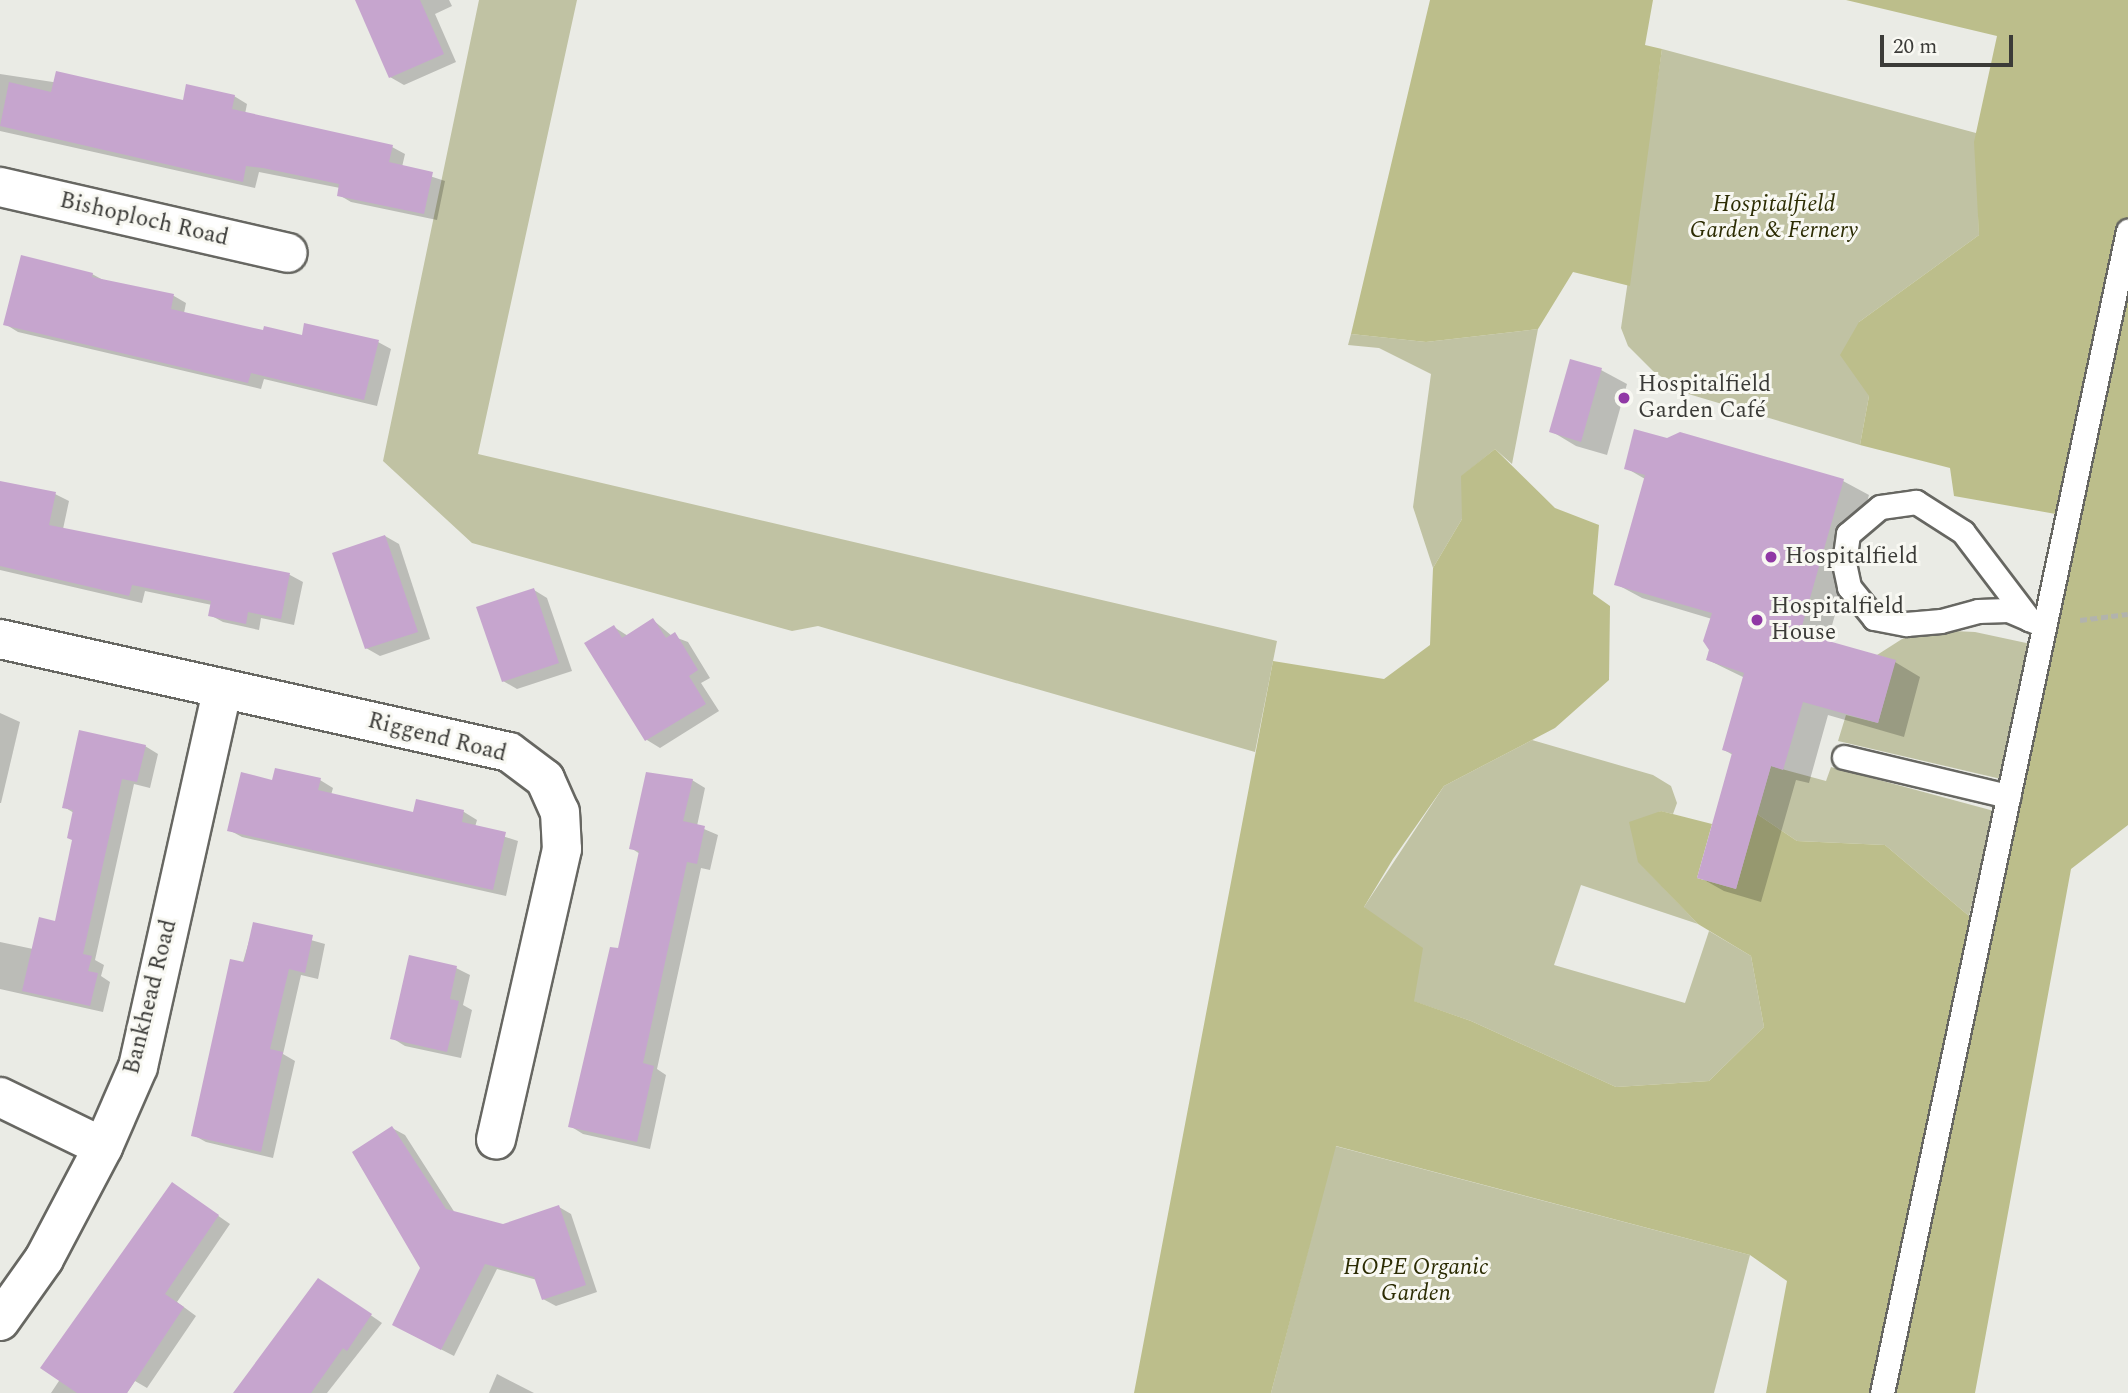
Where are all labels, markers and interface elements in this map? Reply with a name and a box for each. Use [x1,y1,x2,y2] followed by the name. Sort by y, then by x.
[1883,21,2016,65] scale bar
[1893,31,1937,63] text: 20 m
[57,187,231,253] street label: Bishoploch Road
[1690,191,1858,245] park label: Hospitalfield Garden & Fernery
[1638,371,1771,425] place label: Hospitalfield Garden Café
[1616,390,1632,406] marker: Hospitalfield Garden Café
[1785,543,1918,571] place label: Hospitalfield
[1763,549,1779,565] marker: Hospitalfield
[1771,593,1904,647] place label: Hospitalfield House
[1749,612,1765,628] marker: Hospitalfield House
[365,707,509,769] street label: Riggend Road
[118,917,184,1077] street label: Bankhead Road
[1343,1254,1489,1308] park label: HOPE Organic Garden

